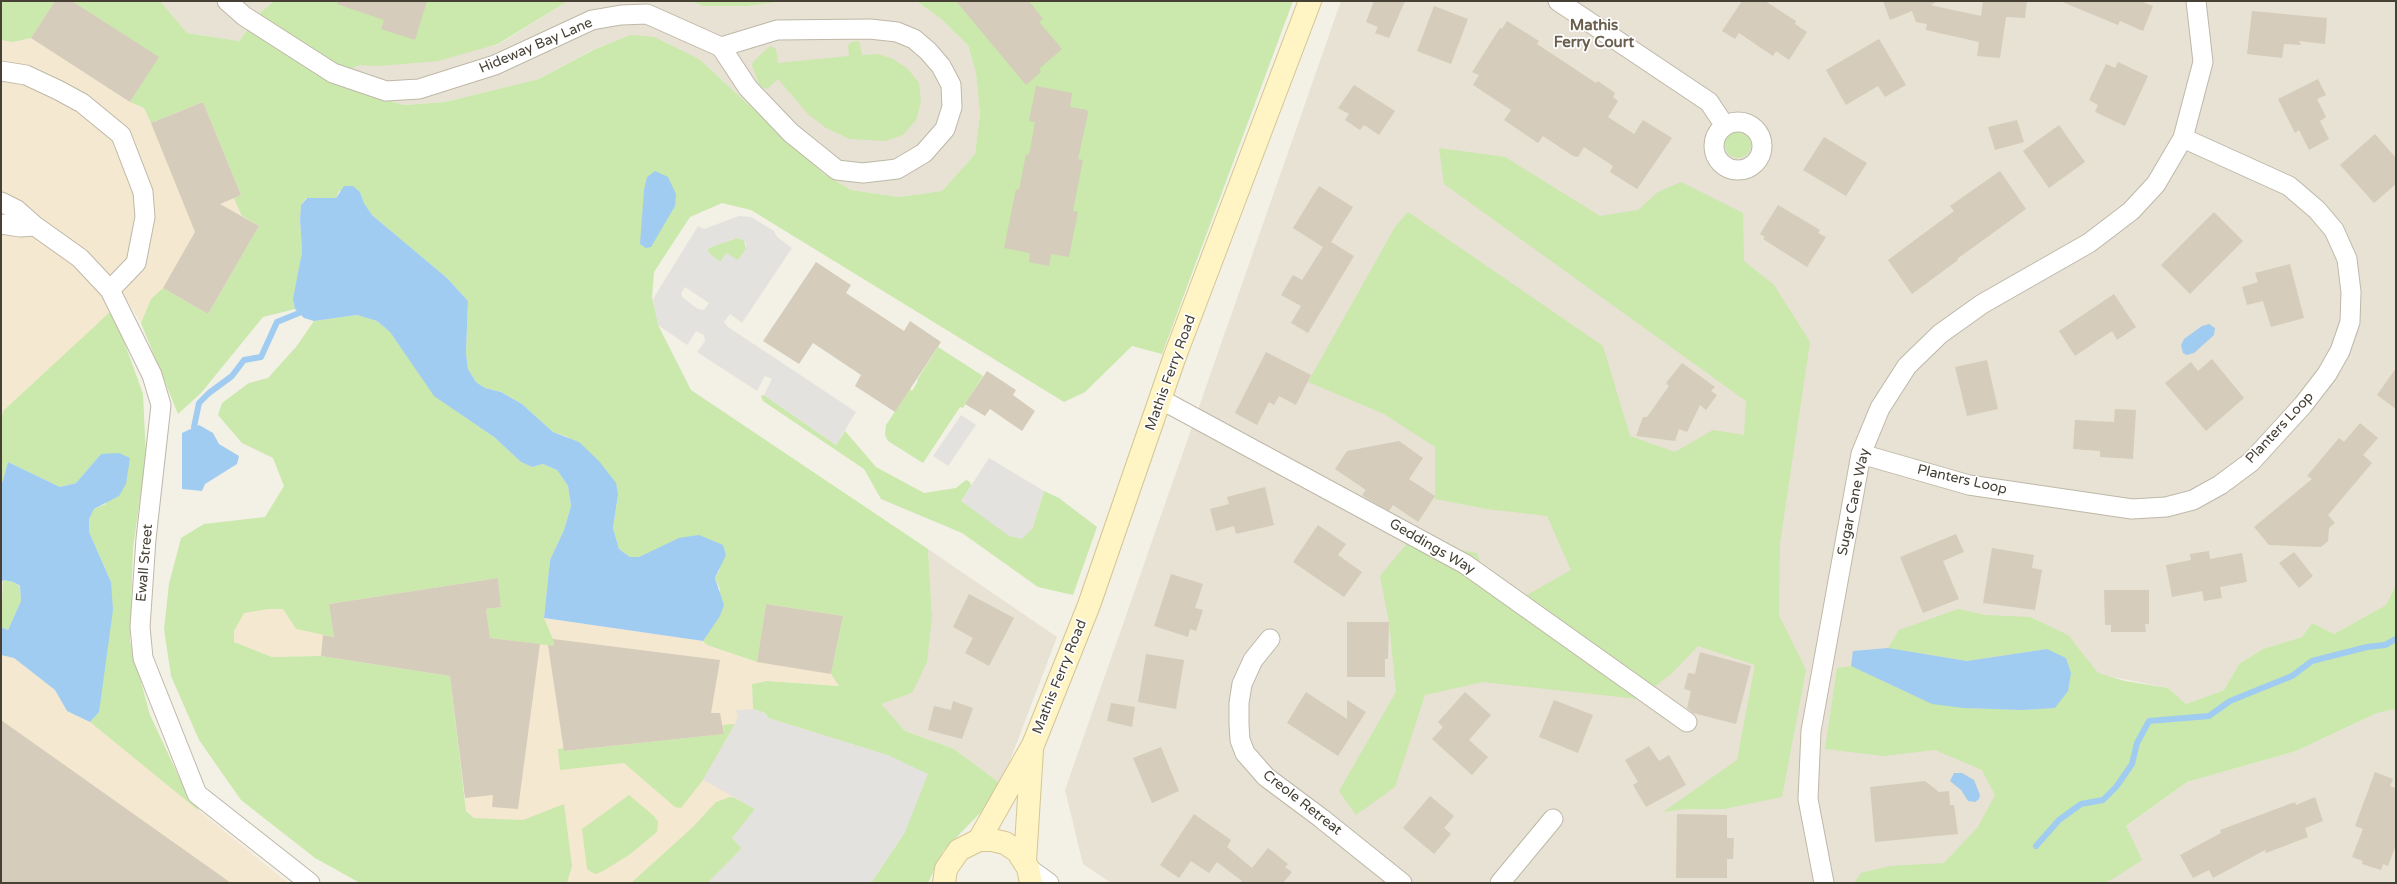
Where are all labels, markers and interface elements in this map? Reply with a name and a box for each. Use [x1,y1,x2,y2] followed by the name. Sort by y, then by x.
[477,15,595,77] street label: Hideway Bay Lane
[1554,17,1634,52] district label: Mathis Ferry Court
[1142,313,1200,433] street label: Mathis Ferry Road
[2243,389,2317,467] street label: Planters Loop
[1834,447,1874,557] street label: Sugar Cane Way
[1915,461,2009,499] street label: Planters Loop
[1386,516,1478,578] street label: Geddings Way
[133,523,157,603] street label: Ewall Street
[1029,617,1091,737] street label: Mathis Ferry Road
[1259,767,1345,839] street label: Creole Retreat

